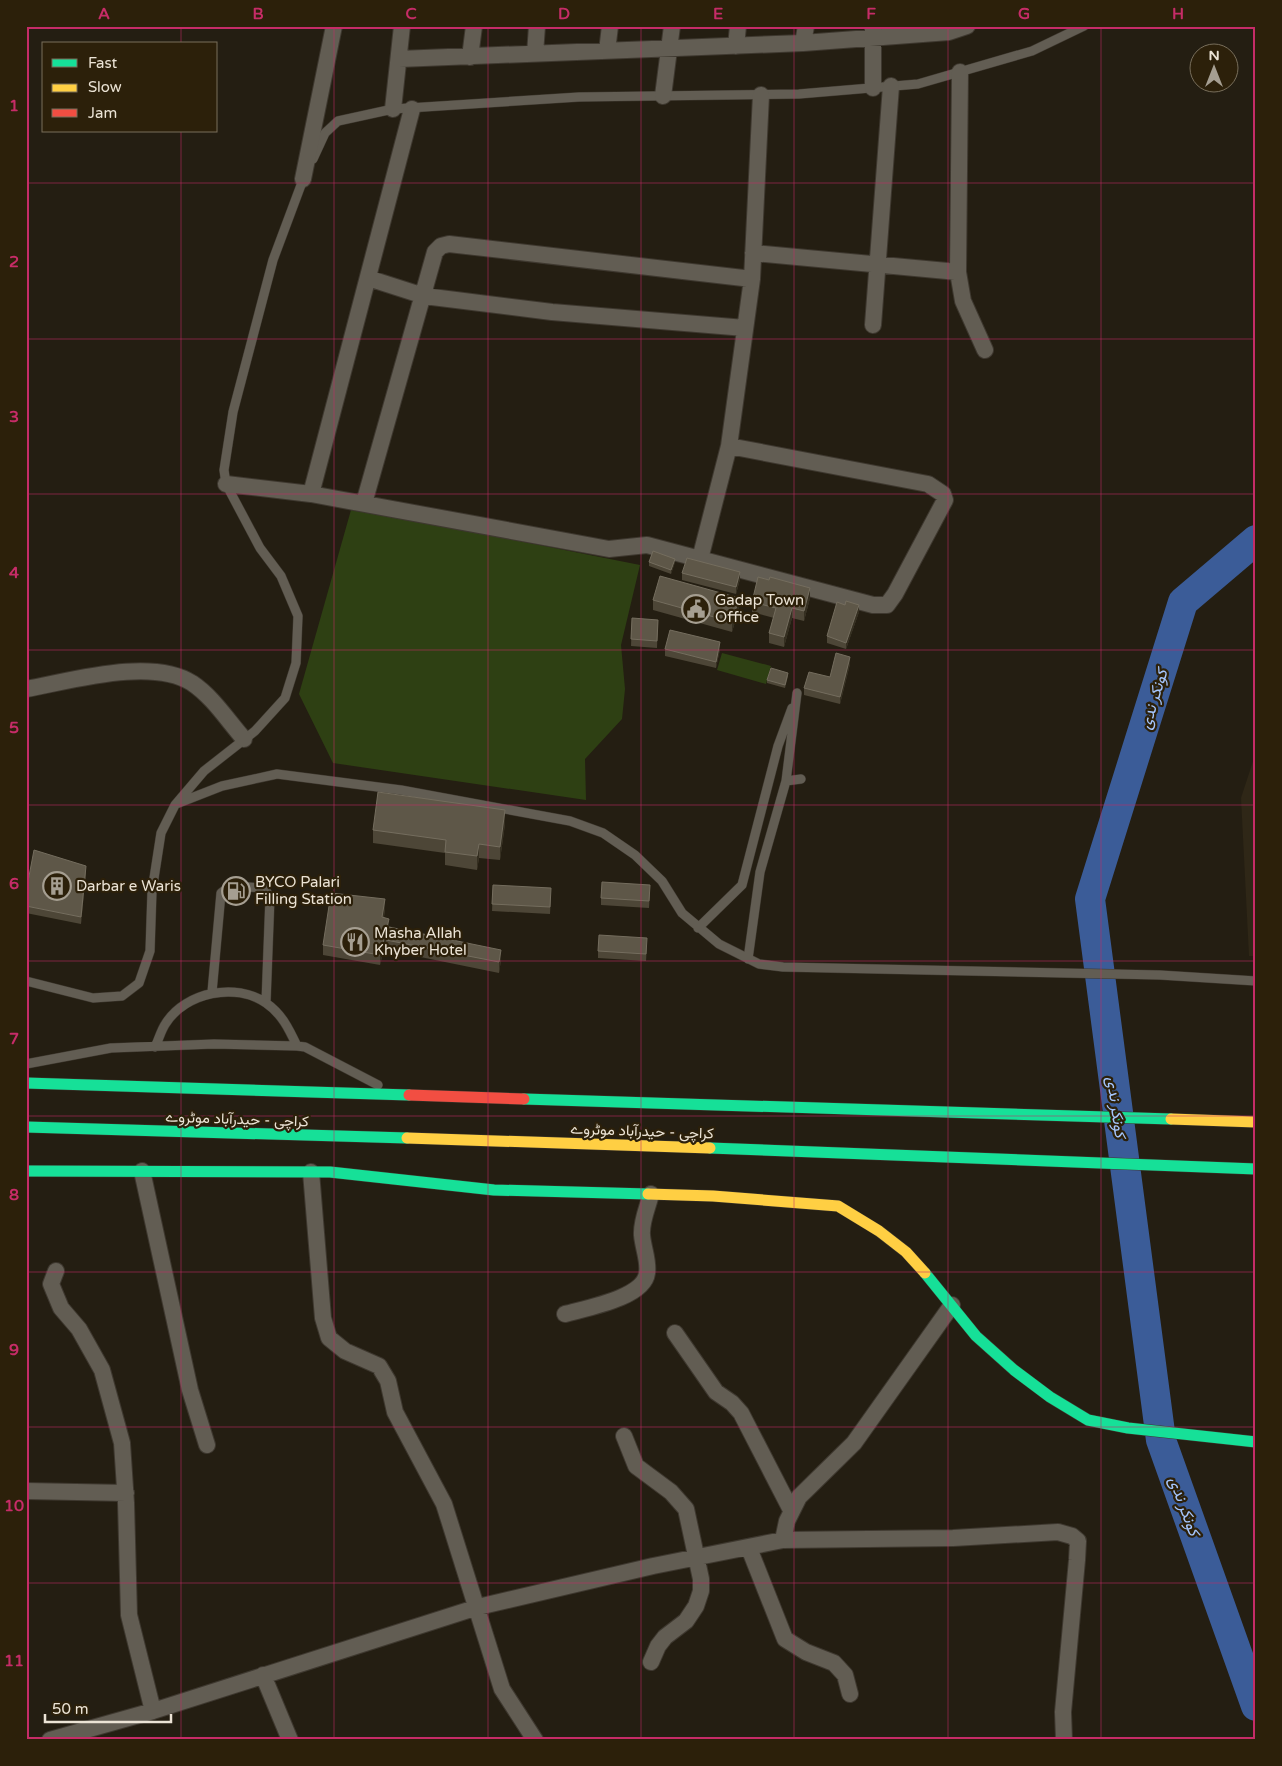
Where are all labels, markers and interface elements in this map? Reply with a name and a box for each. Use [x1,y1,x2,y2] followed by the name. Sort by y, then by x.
[98,4,110,24] text: A
[252,4,264,24] text: B
[405,4,417,24] text: C
[558,4,570,24] text: D
[713,4,723,24] text: E
[866,4,876,24] text: F
[1018,4,1030,24] text: G
[1172,4,1184,24] text: H
[42,42,218,132] legend
[1190,42,1240,92] north arrow
[1208,47,1220,64] text: N
[88,54,118,72] text: Fast
[88,78,122,96] text: Slow
[9,96,19,116] text: 1
[88,104,117,122] text: Jam
[9,252,19,272] text: 2
[9,407,19,427] text: 3
[9,563,19,583] text: 4
[715,591,804,626] place label: Gadap Town Office
[681,594,711,624] public building icon: Gadap Town Office
[1135,664,1173,732] water label: کونکر ندی
[9,718,19,738] text: 5
[42,871,72,901] building icon: Darbar e Waris
[255,873,352,908] place label: BYCO Palari Filling Station
[9,874,19,894] text: 6
[221,876,251,906] fuel station icon: BYCO Palari Filling Station
[76,877,181,895] place label: Darbar e Waris
[374,924,467,959] place label: Masha Allah Khyber Hotel
[340,927,370,957] restaurant icon: Masha Allah Khyber Hotel
[9,1029,19,1049] text: 7
[1102,1075,1131,1142] water label: کونکر ندی
[165,1107,309,1132] street label: کراچی - حیدرآباد موٹروے
[570,1119,714,1144] street label: کراچی - حیدرآباد موٹروے
[9,1185,19,1205] text: 8
[9,1340,19,1360] text: 9
[1164,1474,1205,1541] water label: کونکر ندی
[4,1496,24,1516] text: 10
[4,1651,24,1671] text: 11
[45,1691,171,1723] scale bar
[52,1700,89,1718] text: 50 m

